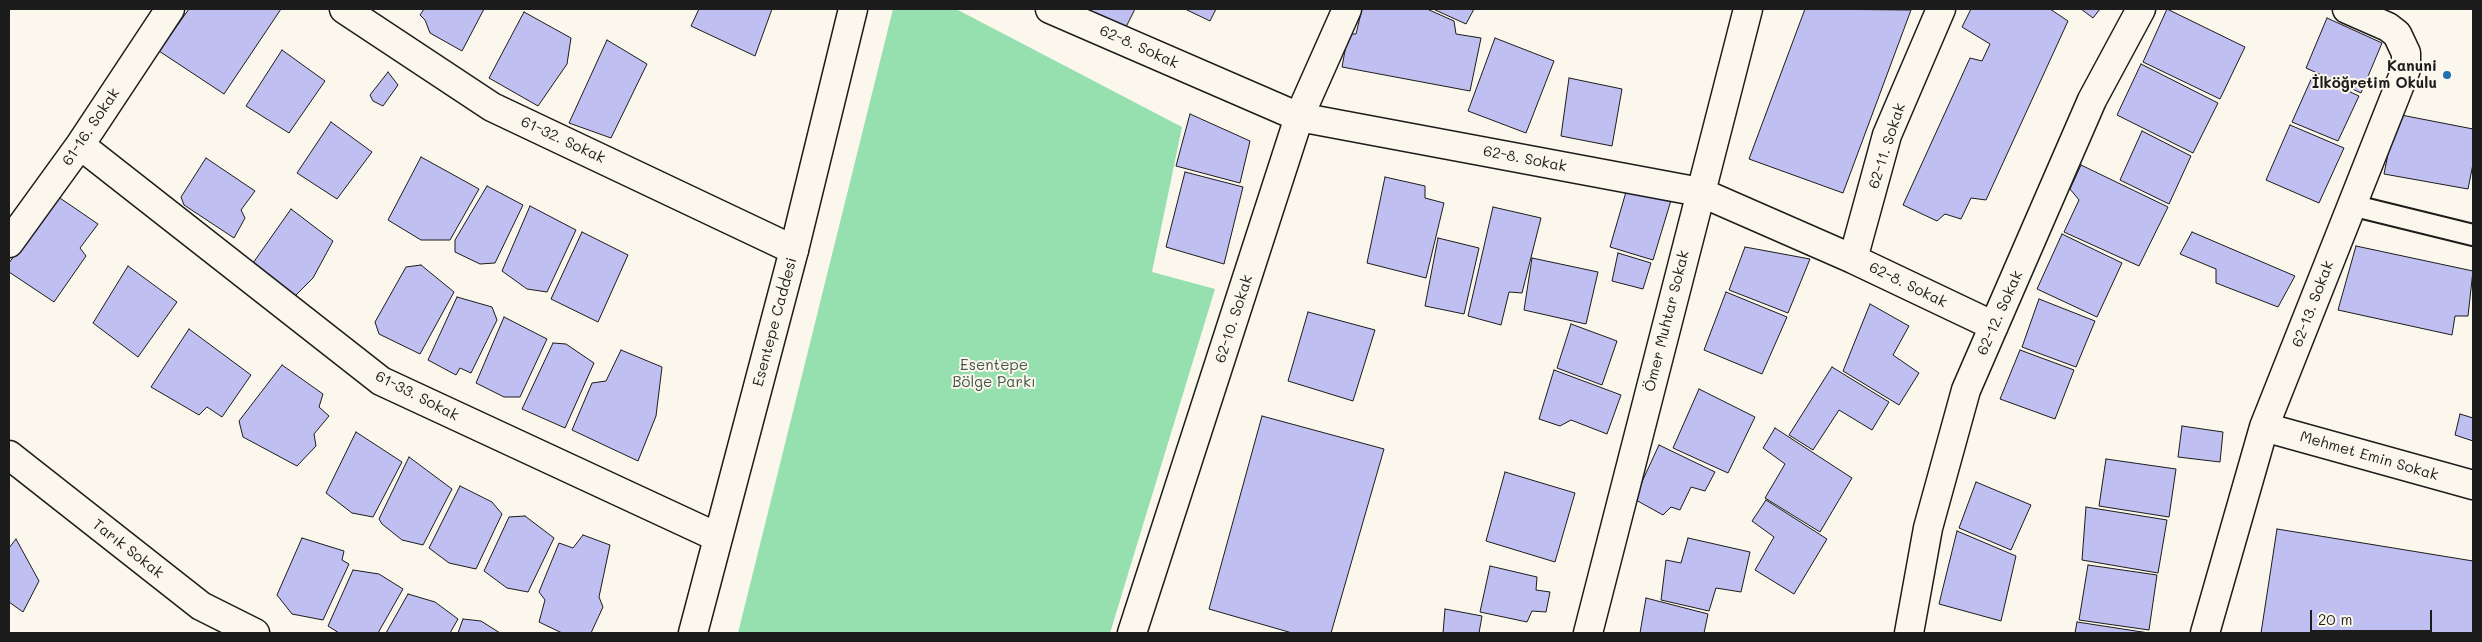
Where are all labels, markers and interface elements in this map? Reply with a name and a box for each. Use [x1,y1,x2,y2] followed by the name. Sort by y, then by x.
[1097,22,1181,72] street label: 62-8. Sokak
[2312,57,2437,92] place label: Kanuni İlköğretim Okulu
[2441,69,2453,81] marker: Kanuni İlköğretim Okulu
[58,85,124,169] street label: 61-16. Sokak
[1865,101,1909,191] street label: 62-11. Sokak
[518,113,608,167] street label: 61-32. Sokak
[1482,142,1568,176] street label: 62-8. Sokak
[1641,248,1693,394] street label: Ömer Muhtar Sokak
[749,255,801,389] street label: Esentepe Caddesi
[1866,258,1950,312] street label: 62-8. Sokak
[2288,258,2338,350] street label: 62-13. Sokak
[1973,268,2027,358] street label: 62-12. Sokak
[1211,273,1257,365] street label: 62-10. Sokak
[952,356,1036,391] park label: Esentepe Bölge Parkı
[372,367,462,425] street label: 61-33. Sokak
[2298,428,2440,484] street label: Mehmet Emin Sokak
[89,516,167,582] street label: Tarık Sokak
[2312,600,2434,632] scale bar
[2318,609,2352,629] text: 20 m

